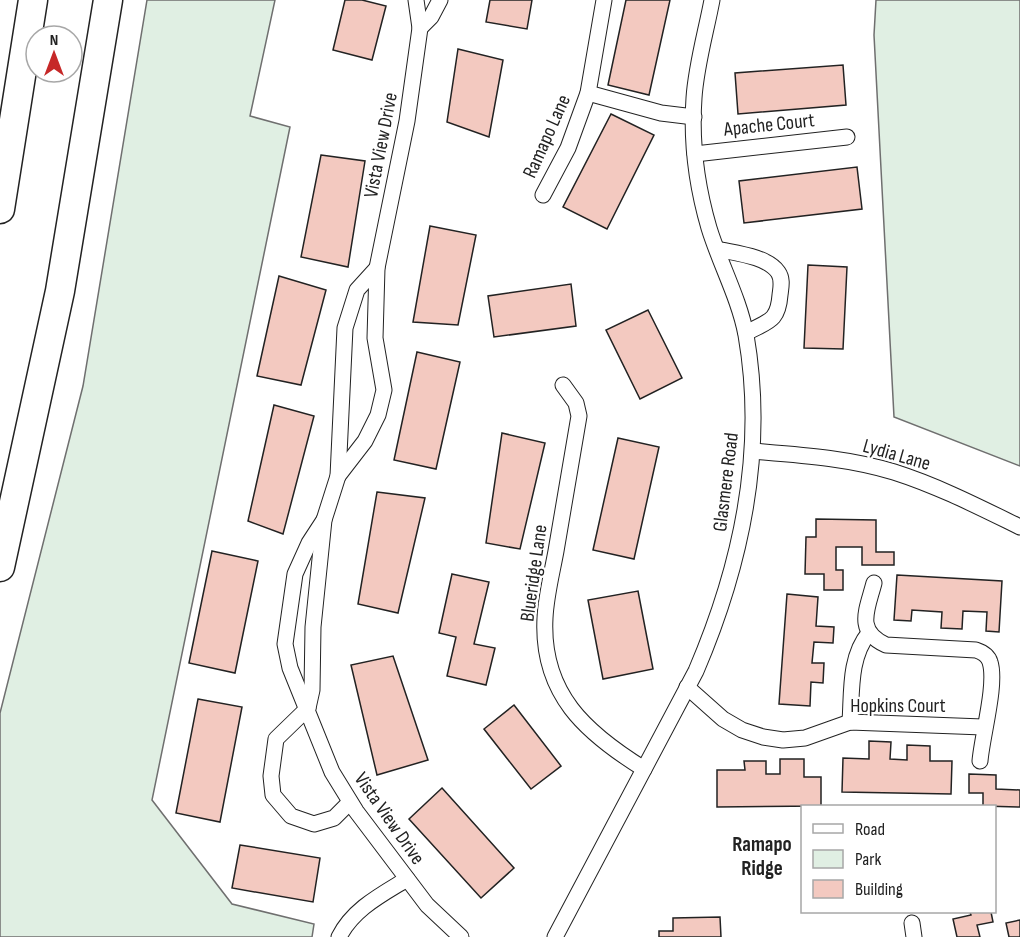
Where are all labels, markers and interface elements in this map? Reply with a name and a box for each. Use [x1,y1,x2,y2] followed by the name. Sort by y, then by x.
[24,24,84,84] north arrow
[50,31,58,50] text: N
[359,90,403,200] street label: Vista View Drive
[518,91,576,182] street label: Ramapo Lane
[722,108,816,142] street label: Apache Court
[708,431,744,533] street label: Glasmere Road
[860,434,933,476] street label: Lydia Lane
[515,523,553,623] street label: Blueridge Lane
[850,694,946,718] street label: Hopkins Court
[349,768,430,869] street label: Vista View Drive
[801,805,996,913] legend
[855,819,885,840] text: Road
[732,832,792,881] district label: Ramapo Ridge
[855,849,881,870] text: Park
[855,879,903,900] text: Building

